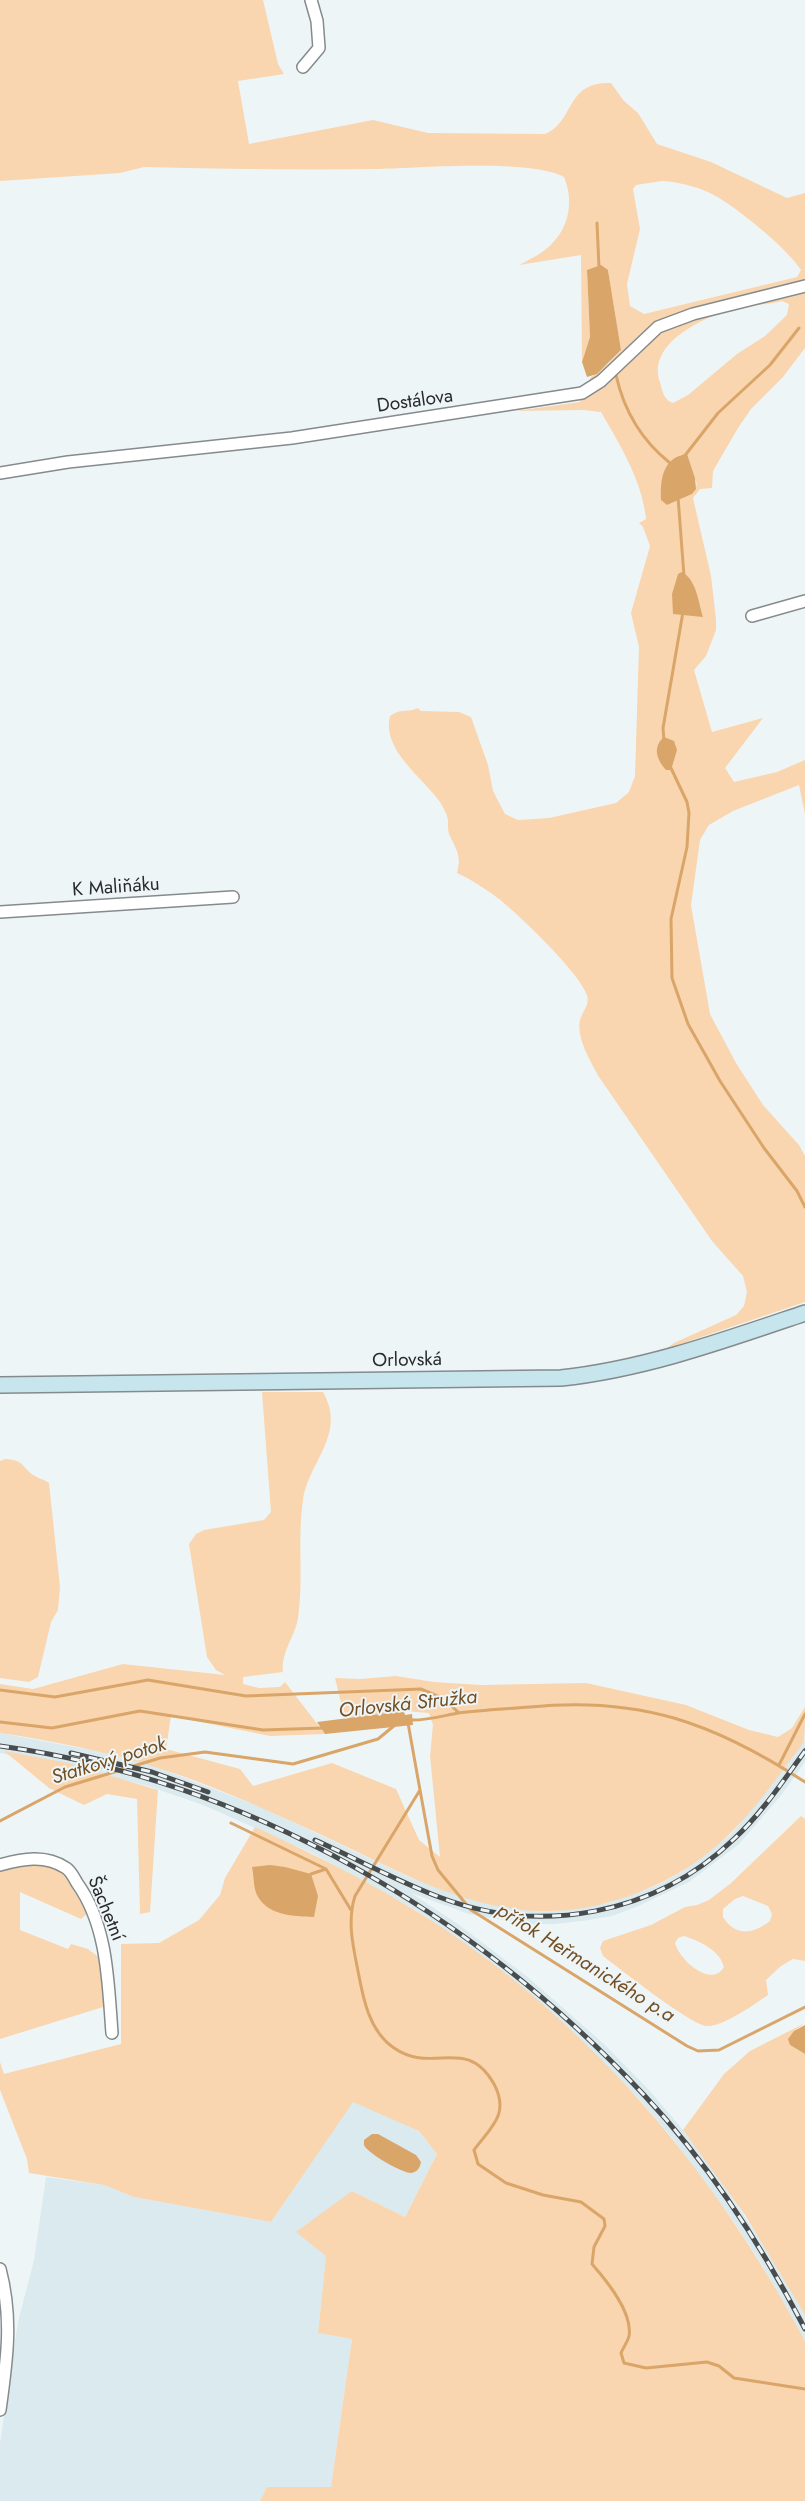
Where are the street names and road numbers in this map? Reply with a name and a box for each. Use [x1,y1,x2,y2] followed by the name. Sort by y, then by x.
[375,385,455,419] street label: Dostálova
[72,874,160,902] street label: K Maliňáku
[372,1349,442,1373] street label: Orlovská
[82,1873,128,1945] street label: Šachetní

